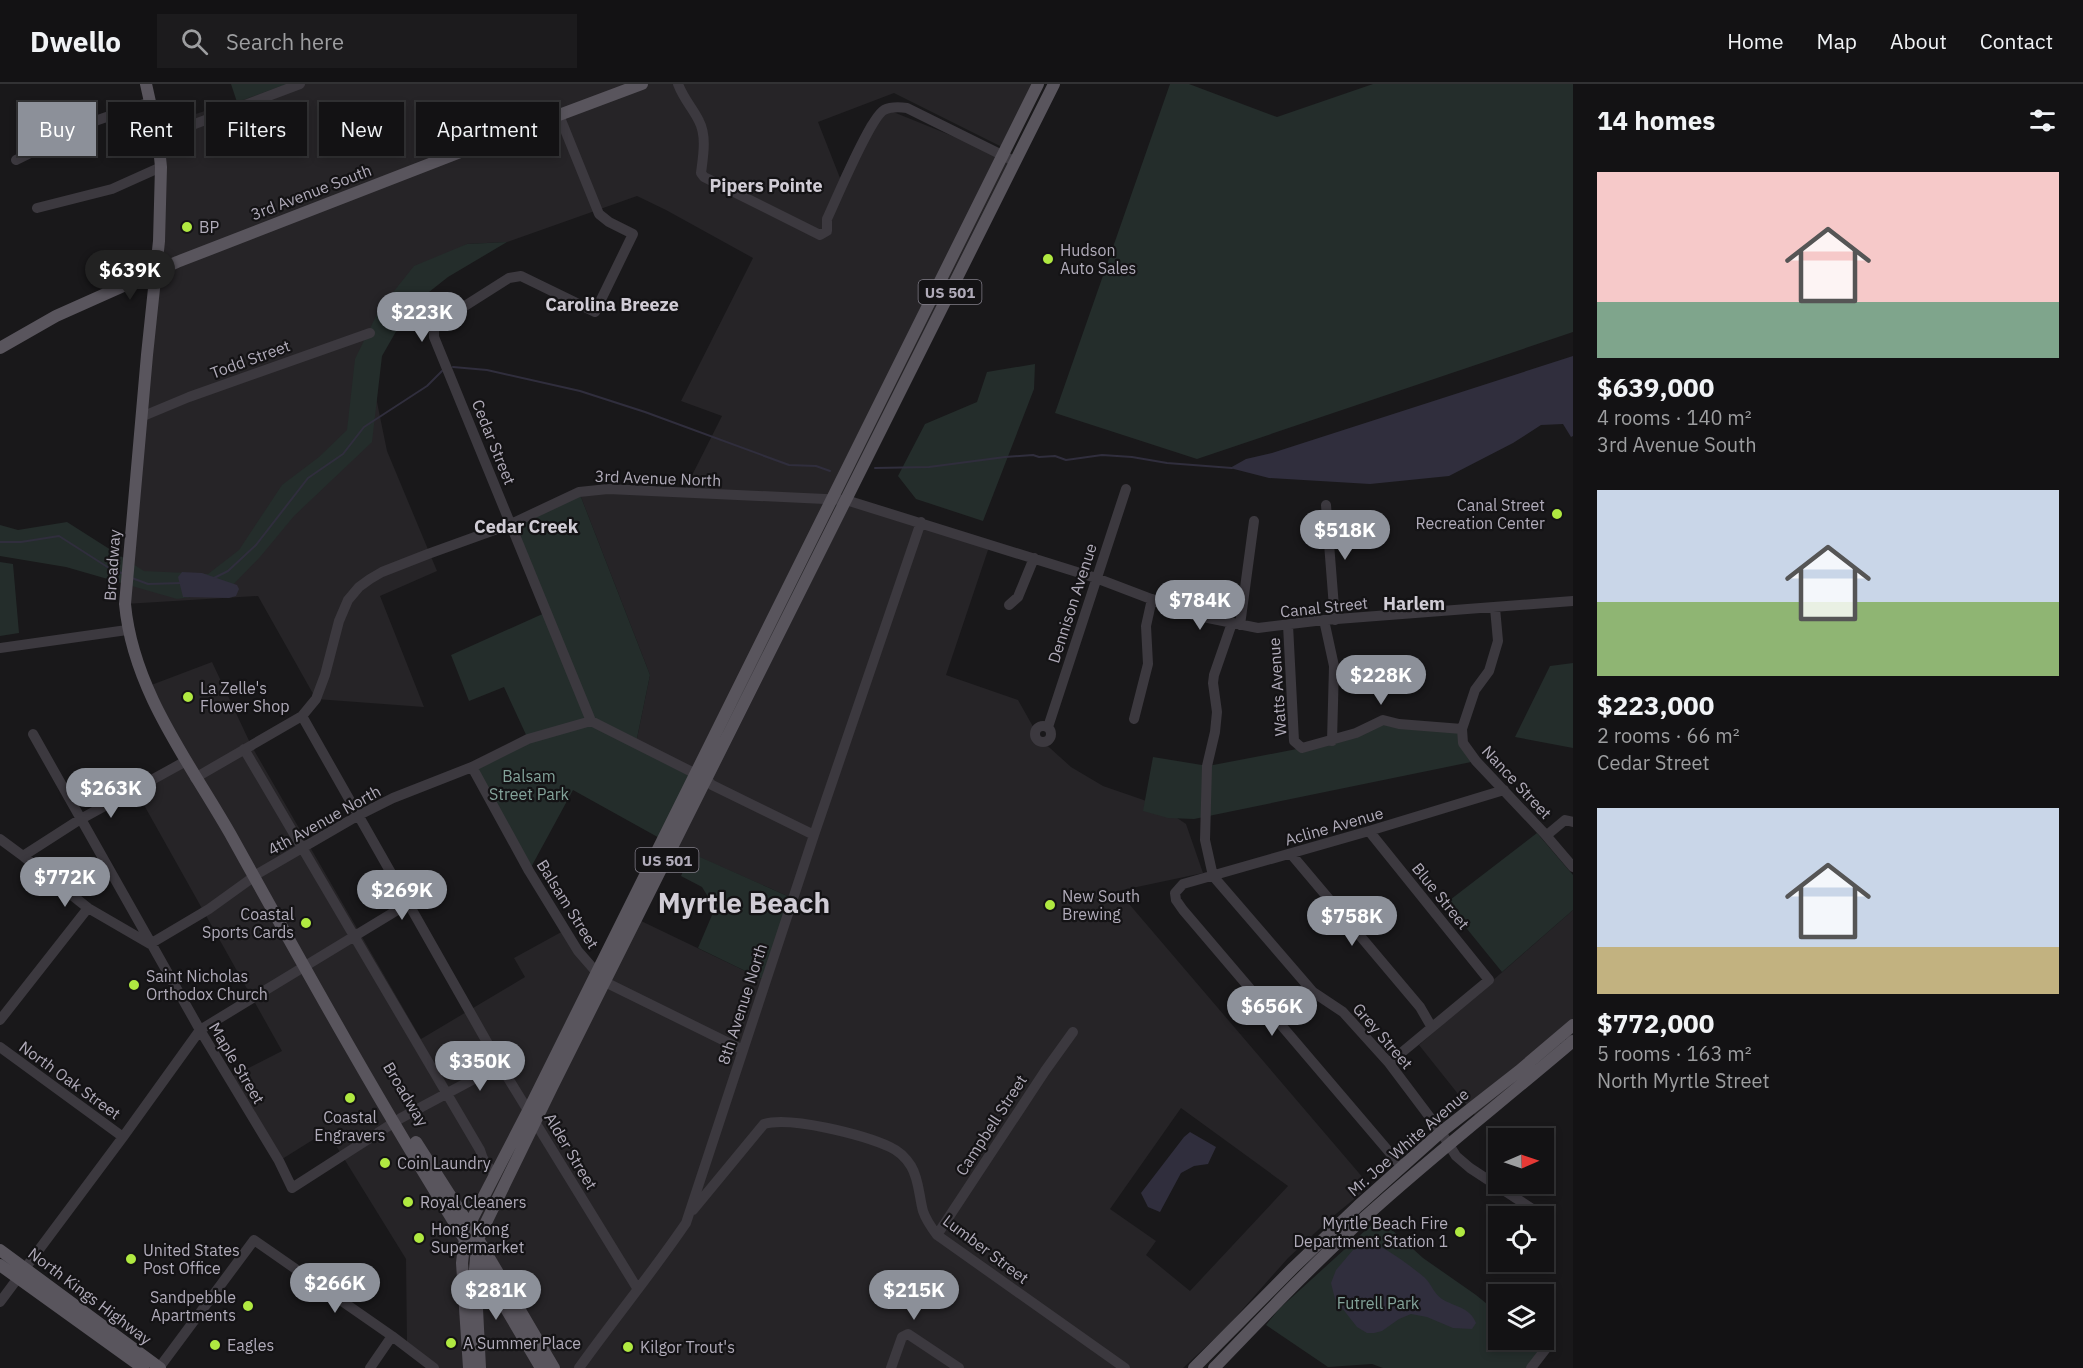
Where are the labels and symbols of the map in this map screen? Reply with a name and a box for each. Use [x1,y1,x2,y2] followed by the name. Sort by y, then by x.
[248,160,374,224] street label: 3rd Avenue South
[709,174,823,197] district label: Pipers Pointe
[199,217,219,237] place label: BP
[180,220,194,234] marker: BP
[1060,240,1136,278] place label: Hudson Auto Sales
[88,250,172,301] pin: $639K
[1041,252,1055,266] marker: Hudson Auto Sales
[918,280,982,304] road number: US 501
[380,292,464,343] pin: $223K
[545,293,679,316] district label: Carolina Breeze
[207,335,293,383] street label: Todd Street
[468,396,520,488] street label: Cedar Street
[594,466,722,490] street label: 3rd Avenue North
[1416,495,1545,533] place label: Canal Street Recreation Center
[1550,507,1564,521] marker: Canal Street Recreation Center
[1303,510,1387,561] pin: $518K
[474,515,579,538] district label: Cedar Creek
[100,529,124,601] street label: Broadway
[1043,540,1101,665] street label: Dennison Avenue
[1158,580,1242,631] pin: $784K
[1279,592,1369,622] street label: Canal Street
[1383,592,1445,615] district label: Harlem
[1264,637,1290,737] street label: Watts Avenue
[1339,655,1423,706] pin: $228K
[200,678,289,716] place label: La Zelle's Flower Shop
[181,690,195,704] marker: La Zelle's Flower Shop
[1478,741,1556,823] street label: Nance Street
[489,766,570,804] park label: Balsam Street Park
[69,768,153,819] pin: $263K
[264,781,384,859] street label: 4th Avenue North
[1282,802,1386,850] street label: Acline Avenue
[636,848,698,872] road number: US 501
[533,856,603,952] street label: Balsam Street
[23,857,107,908] pin: $772K
[1408,858,1474,934] street label: Blue Street
[360,870,444,921] pin: $269K
[658,884,830,921] district label: Myrtle Beach
[1062,886,1140,924] place label: New South Brewing
[1310,896,1394,947] pin: $758K
[1043,898,1057,912] marker: New South Brewing
[202,904,294,942] place label: Coastal Sports Cards
[299,916,313,930] marker: Coastal Sports Cards
[713,941,771,1067] street label: 8th Avenue North
[146,966,268,1004] place label: Saint Nicholas Orthodox Church
[127,978,141,992] marker: Saint Nicholas Orthodox Church
[1230,986,1314,1037] pin: $656K
[1349,999,1417,1073] street label: Grey Street
[205,1019,269,1107] street label: Maple Street
[15,1036,125,1124] street label: North Oak Street
[438,1041,522,1092] pin: $350K
[379,1058,433,1130] street label: Broadway
[951,1071,1031,1179] street label: Campbell Street
[1343,1084,1473,1200] street label: Mr. Joe White Avenue
[343,1091,357,1105] marker: Coastal Engravers
[314,1107,386,1145] place label: Coastal Engravers
[540,1109,602,1193] street label: Alder Street
[1488,1128,1554,1194] north arrow
[397,1153,491,1173] place label: Coin Laundry
[378,1156,392,1170] marker: Coin Laundry
[420,1192,526,1212] place label: Royal Cleaners
[401,1195,415,1209] marker: Royal Cleaners
[939,1210,1033,1288] street label: Lumber Street
[1293,1213,1448,1251] place label: Myrtle Beach Fire Department Station 1
[431,1219,524,1257] place label: Hong Kong Supermarket
[1453,1225,1467,1239] marker: Myrtle Beach Fire Department Station 1
[412,1231,426,1245] marker: Hong Kong Supermarket
[143,1240,240,1278] place label: United States Post Office
[24,1243,156,1349] street label: North Kings Highway
[124,1252,138,1266] marker: United States Post Office
[293,1263,377,1314] pin: $266K
[454,1270,538,1321] pin: $281K
[872,1270,956,1321] pin: $215K
[150,1287,236,1325] place label: Sandpebble Apartments
[1337,1293,1420,1313] park label: Futrell Park
[241,1299,255,1313] marker: Sandpebble Apartments
[463,1333,581,1353] place label: A Summer Place
[227,1335,274,1355] place label: Eagles
[444,1336,458,1350] marker: A Summer Place
[640,1337,735,1357] place label: Kilgor Trout's
[208,1338,222,1352] marker: Eagles
[621,1340,635,1354] marker: Kilgor Trout's

